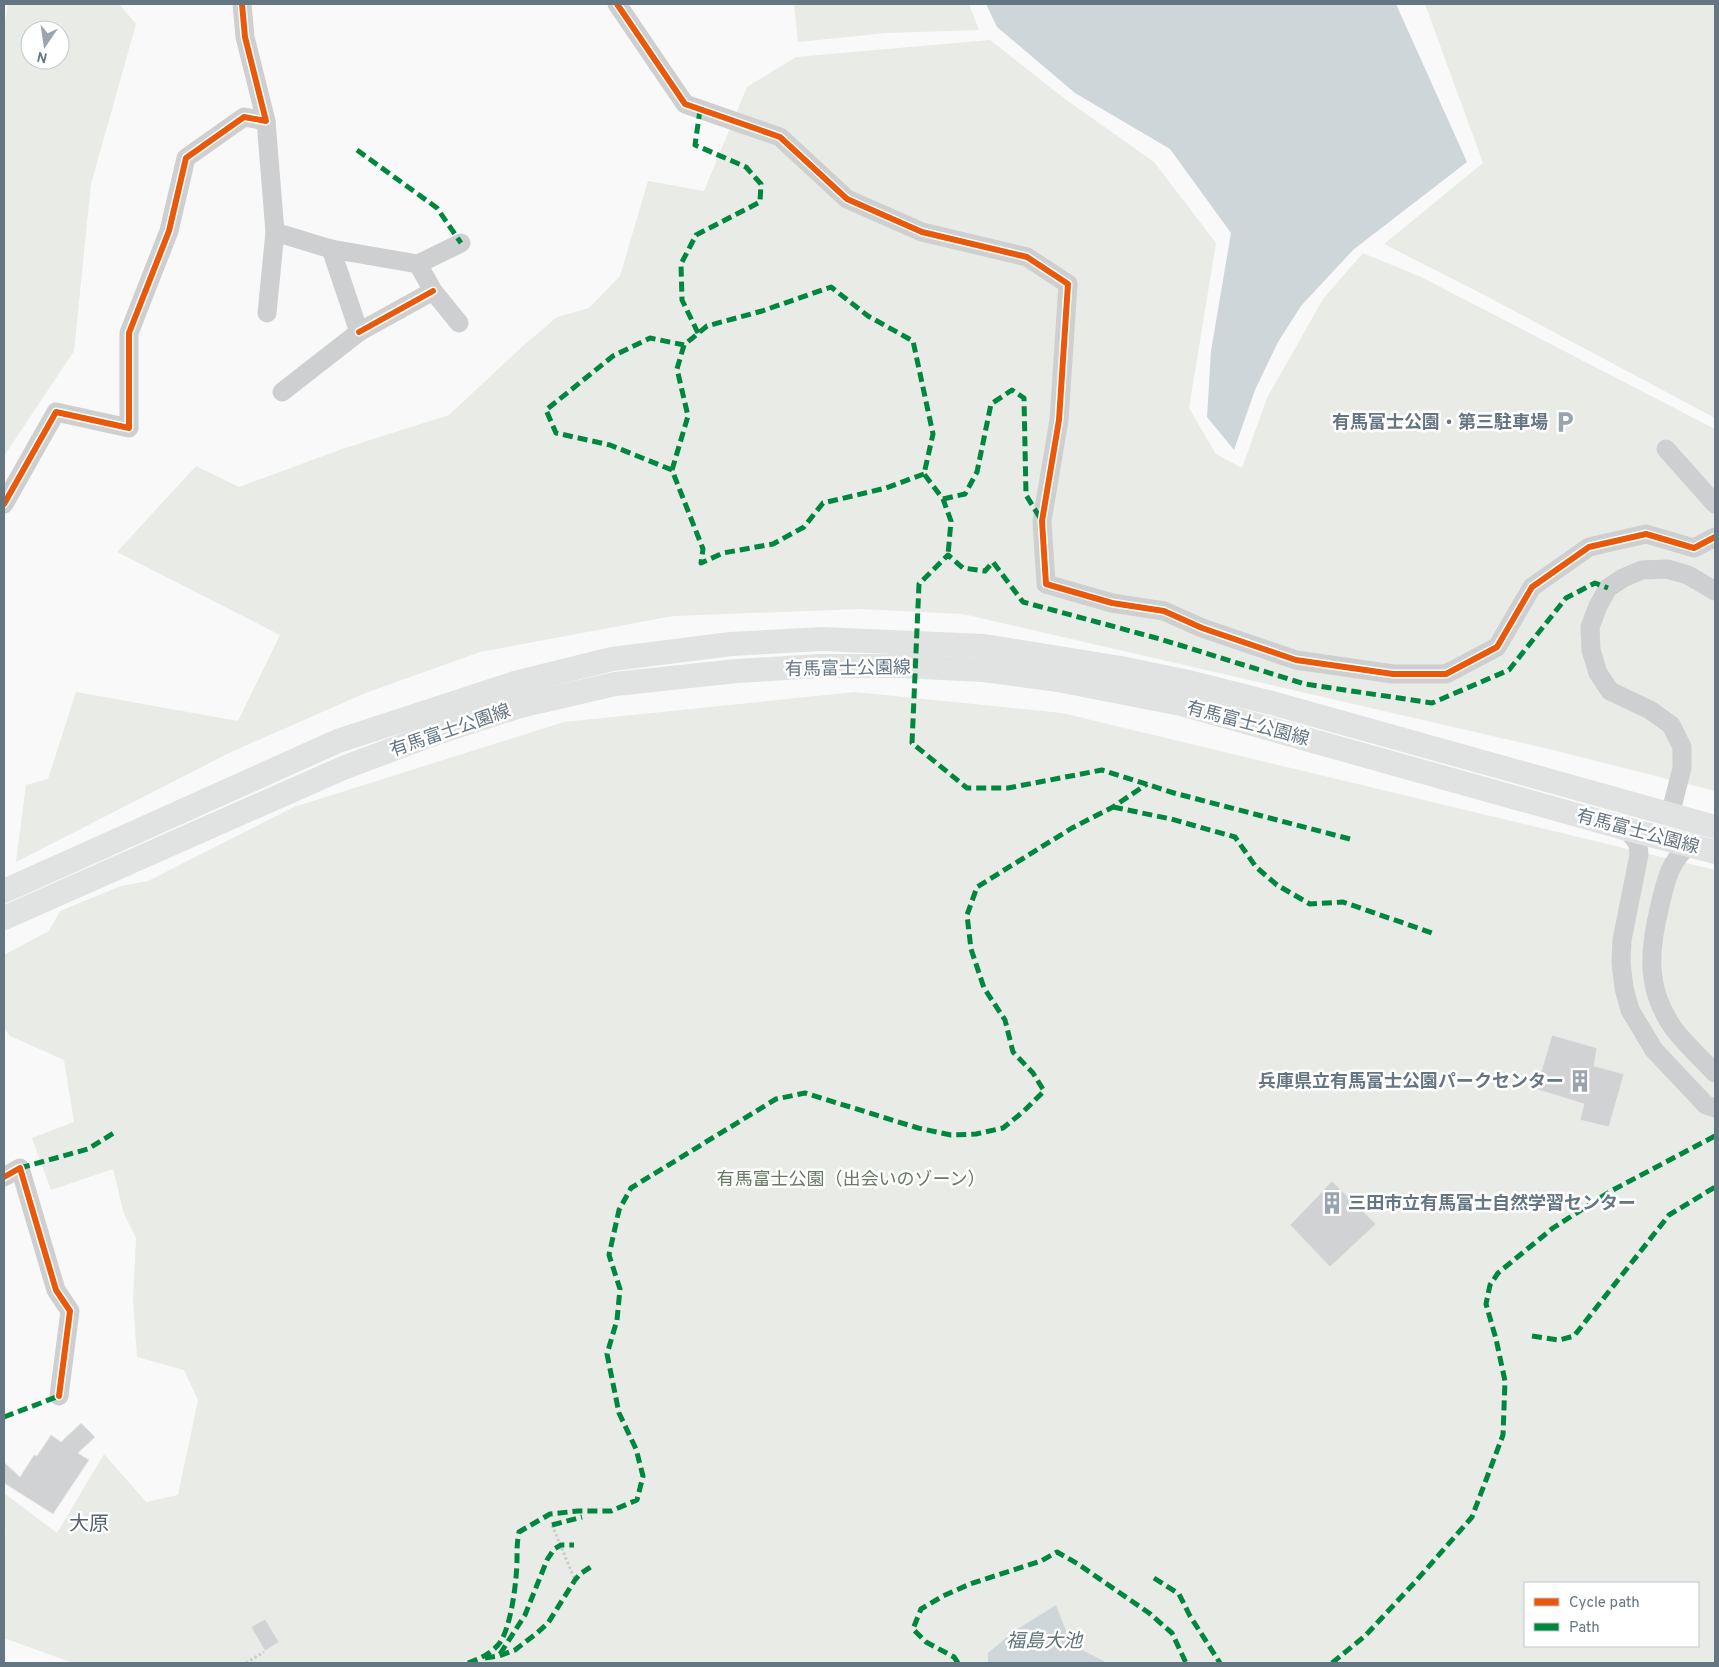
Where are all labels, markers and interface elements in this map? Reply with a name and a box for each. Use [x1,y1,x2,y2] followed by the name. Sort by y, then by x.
[20,20,70,70] north arrow
[36,47,49,66] text: N
[1552,409,1578,435] parking icon: 有馬富士公園・第三駐車場
[1332,412,1548,435] place label: 有馬富士公園・第三駐車場
[785,657,911,682] street label: 有馬富士公園線
[1184,697,1311,752] street label: 有馬富士公園線
[387,700,514,763] street label: 有馬富士公園線
[1574,805,1701,860] street label: 有馬富士公園線
[1567,1068,1593,1094] building icon: 兵庫県立有馬富士公園パークセンター
[1258,1071,1564,1094] place label: 兵庫県立有馬富士公園パークセンター
[716,1169,986,1192] park label: 有馬富士公園（出会いのゾーン）
[1319,1190,1345,1216] building icon: 三田市立有馬富士自然学習センター
[1348,1193,1636,1216] place label: 三田市立有馬富士自然学習センター
[69,1512,109,1538] district label: 大原
[1524,1582,1699,1647] legend
[1569,1594,1640,1613] text: Cycle path
[1569,1619,1600,1638] text: Path
[1006,1630,1084,1654] water label: 福島大池

